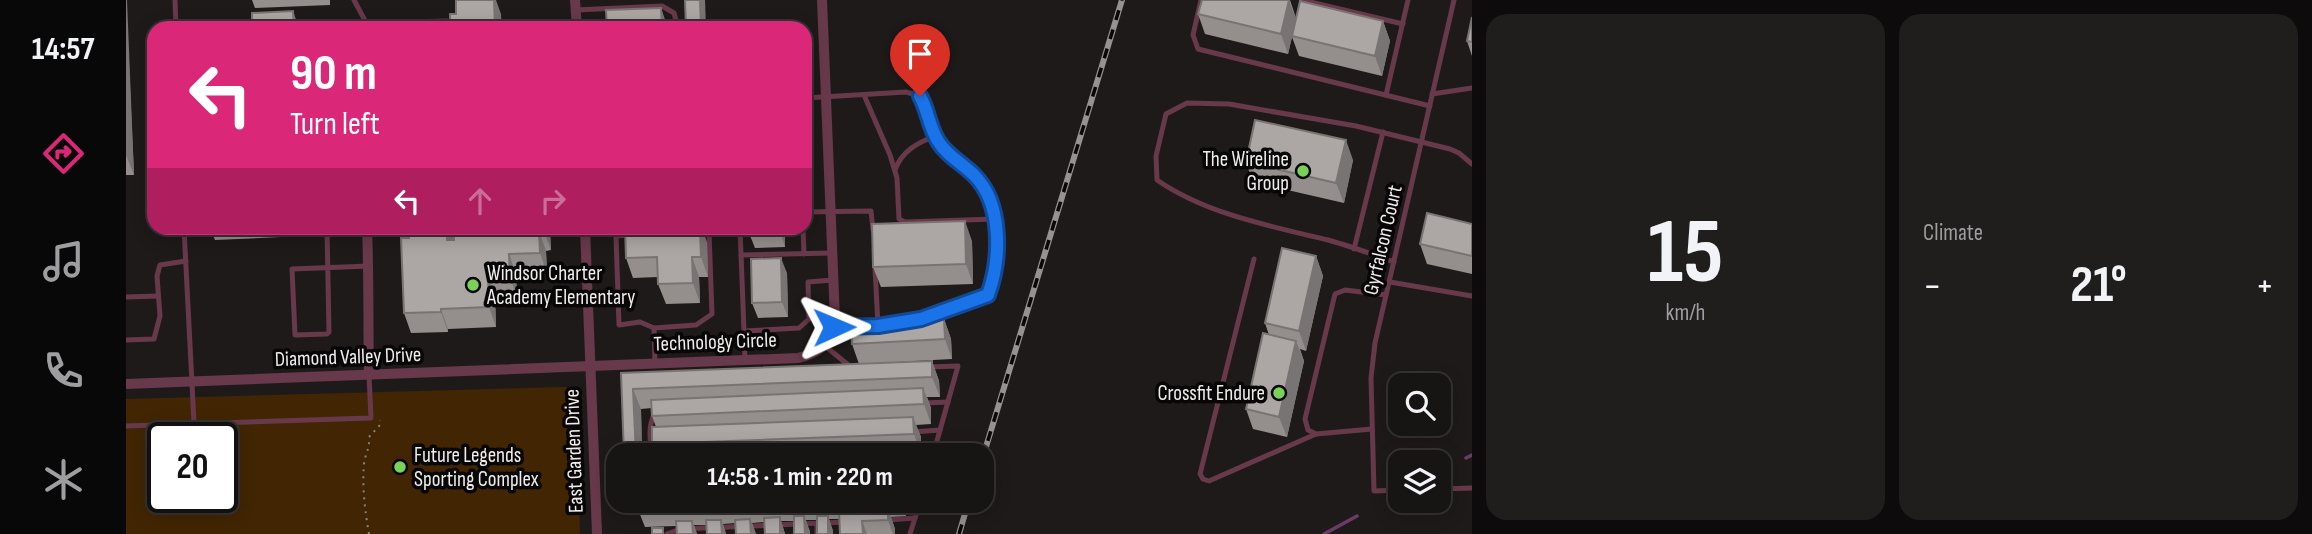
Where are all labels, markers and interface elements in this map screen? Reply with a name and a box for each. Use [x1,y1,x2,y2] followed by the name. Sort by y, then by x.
[890,24,950,96] pin
[32,30,94,69] text: 14:57
[901,35,939,73] icon: arrive
[290,45,377,104] text: 90 m
[175,49,266,140] icon: left
[290,105,380,144] text: Turn left
[39,129,88,178] icon: directions
[1203,147,1289,196] place label: The Wireline Group
[1295,163,1311,179] marker: The Wireline Group
[388,182,426,220] icon: left
[461,182,499,220] icon: ahead
[534,182,572,220] icon: right
[1358,183,1408,297] street label: Gyrfalcon Court
[1648,199,1723,308] text: 15
[1923,219,1983,247] text: Climate
[39,237,88,286] icon: music
[2070,254,2127,317] text: 21°
[486,261,635,310] place label: Windsor Charter Academy Elementary
[1923,264,1942,309] text: −
[2255,264,2274,309] text: +
[465,277,481,293] marker: Windsor Charter Academy Elementary
[797,290,871,364] position arrow
[1666,299,1705,327] text: km/h
[653,327,777,357] street label: Technology Circle
[274,342,422,372] street label: Diamond Valley Drive
[39,346,88,395] icon: phone
[1388,373,1451,513] map controls
[1388,373,1451,436] button: search
[1157,381,1265,406] place label: Crossfit Endure
[1271,385,1287,401] marker: Crossfit Endure
[559,389,589,513] street label: East Garden Drive
[147,422,238,513] speed limit sign: 20
[414,443,539,492] place label: Future Legends Sporting Complex
[1388,450,1451,513] button: layers
[39,455,88,504] icon: climate
[392,459,408,475] marker: Future Legends Sporting Complex
[707,462,893,493] text: 14:58 · 1 min · 220 m

